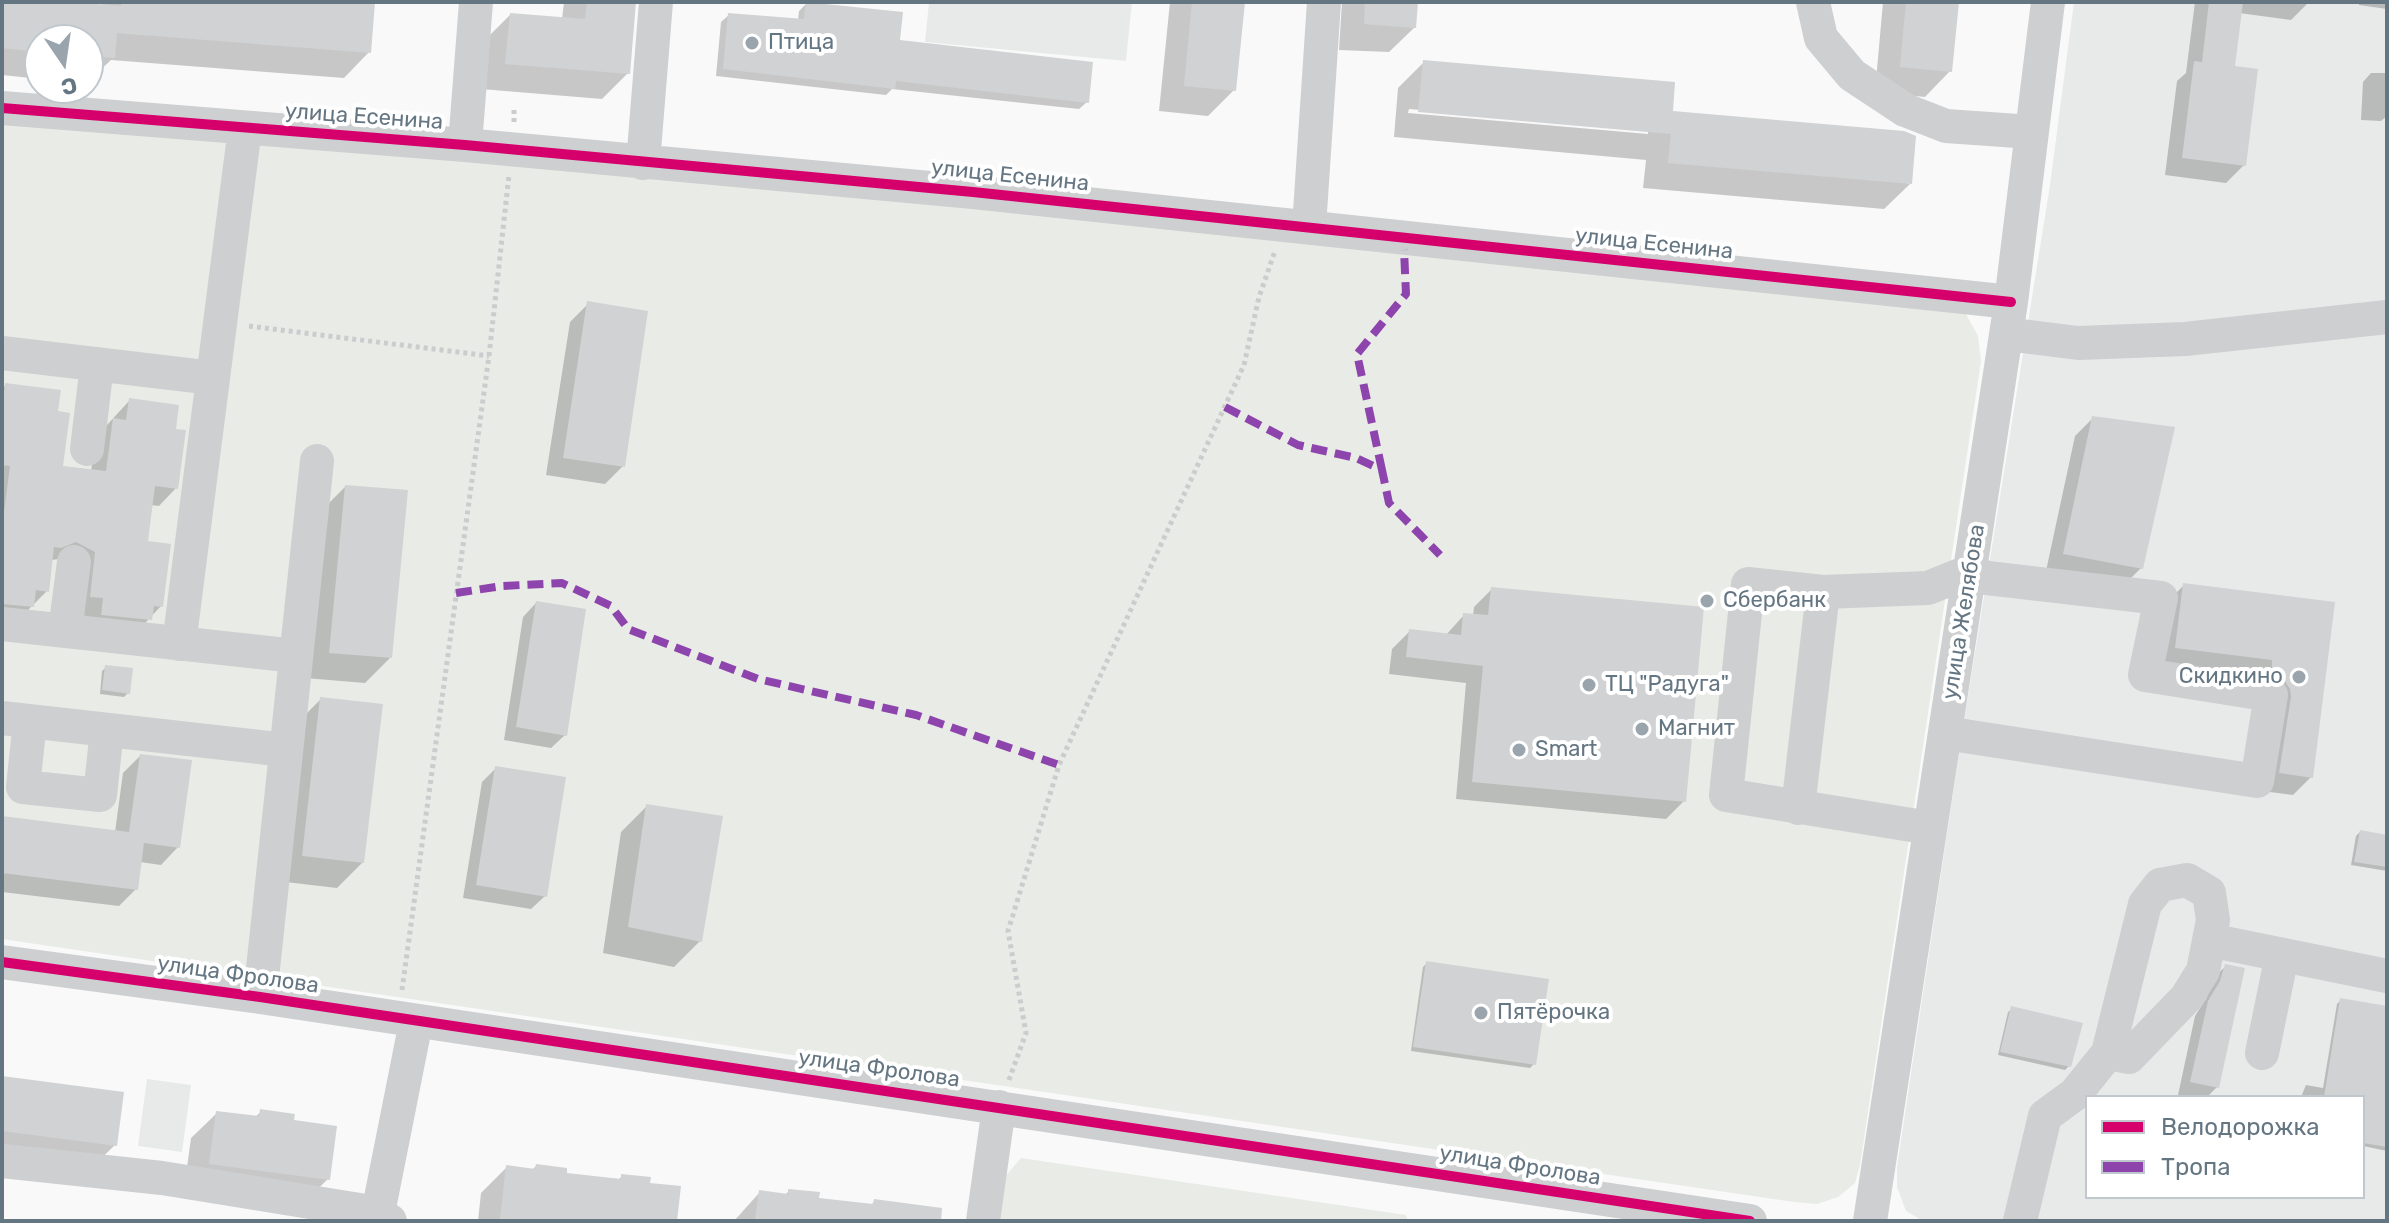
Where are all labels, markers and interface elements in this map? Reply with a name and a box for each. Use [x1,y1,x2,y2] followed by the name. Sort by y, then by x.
[24,24,104,104] north arrow
[768,30,834,56] place label: Птица
[743,34,761,52] marker: Птица
[59,71,80,101] text: С
[284,98,444,136] street label: улица Есенина
[930,155,1090,197] street label: улица Есенина
[1574,223,1734,265] street label: улица Есенина
[1937,522,1991,702] street label: улица Желябова
[1723,588,1826,614] place label: Сбербанк
[1698,592,1716,610] marker: Сбербанк
[2179,664,2283,690] place label: Скидкино
[2290,668,2308,686] marker: Скидкино
[1605,672,1729,698] place label: ТЦ "Радуга"
[1580,676,1598,694] marker: ТЦ "Радуга"
[1658,716,1735,742] place label: Магнит
[1633,720,1651,738] marker: Магнит
[1535,737,1597,763] place label: Smart
[1510,741,1528,759] marker: Smart
[156,951,320,999] street label: улица Фролова
[1497,1000,1610,1026] place label: Пятёрочка
[1472,1004,1490,1022] marker: Пятёрочка
[797,1045,961,1093] street label: улица Фролова
[2085,1095,2365,1199] legend
[2161,1113,2320,1141] text: Велодорожка
[1437,1140,1603,1192] street label: улица Фролова
[2161,1153,2230,1181] text: Тропа

